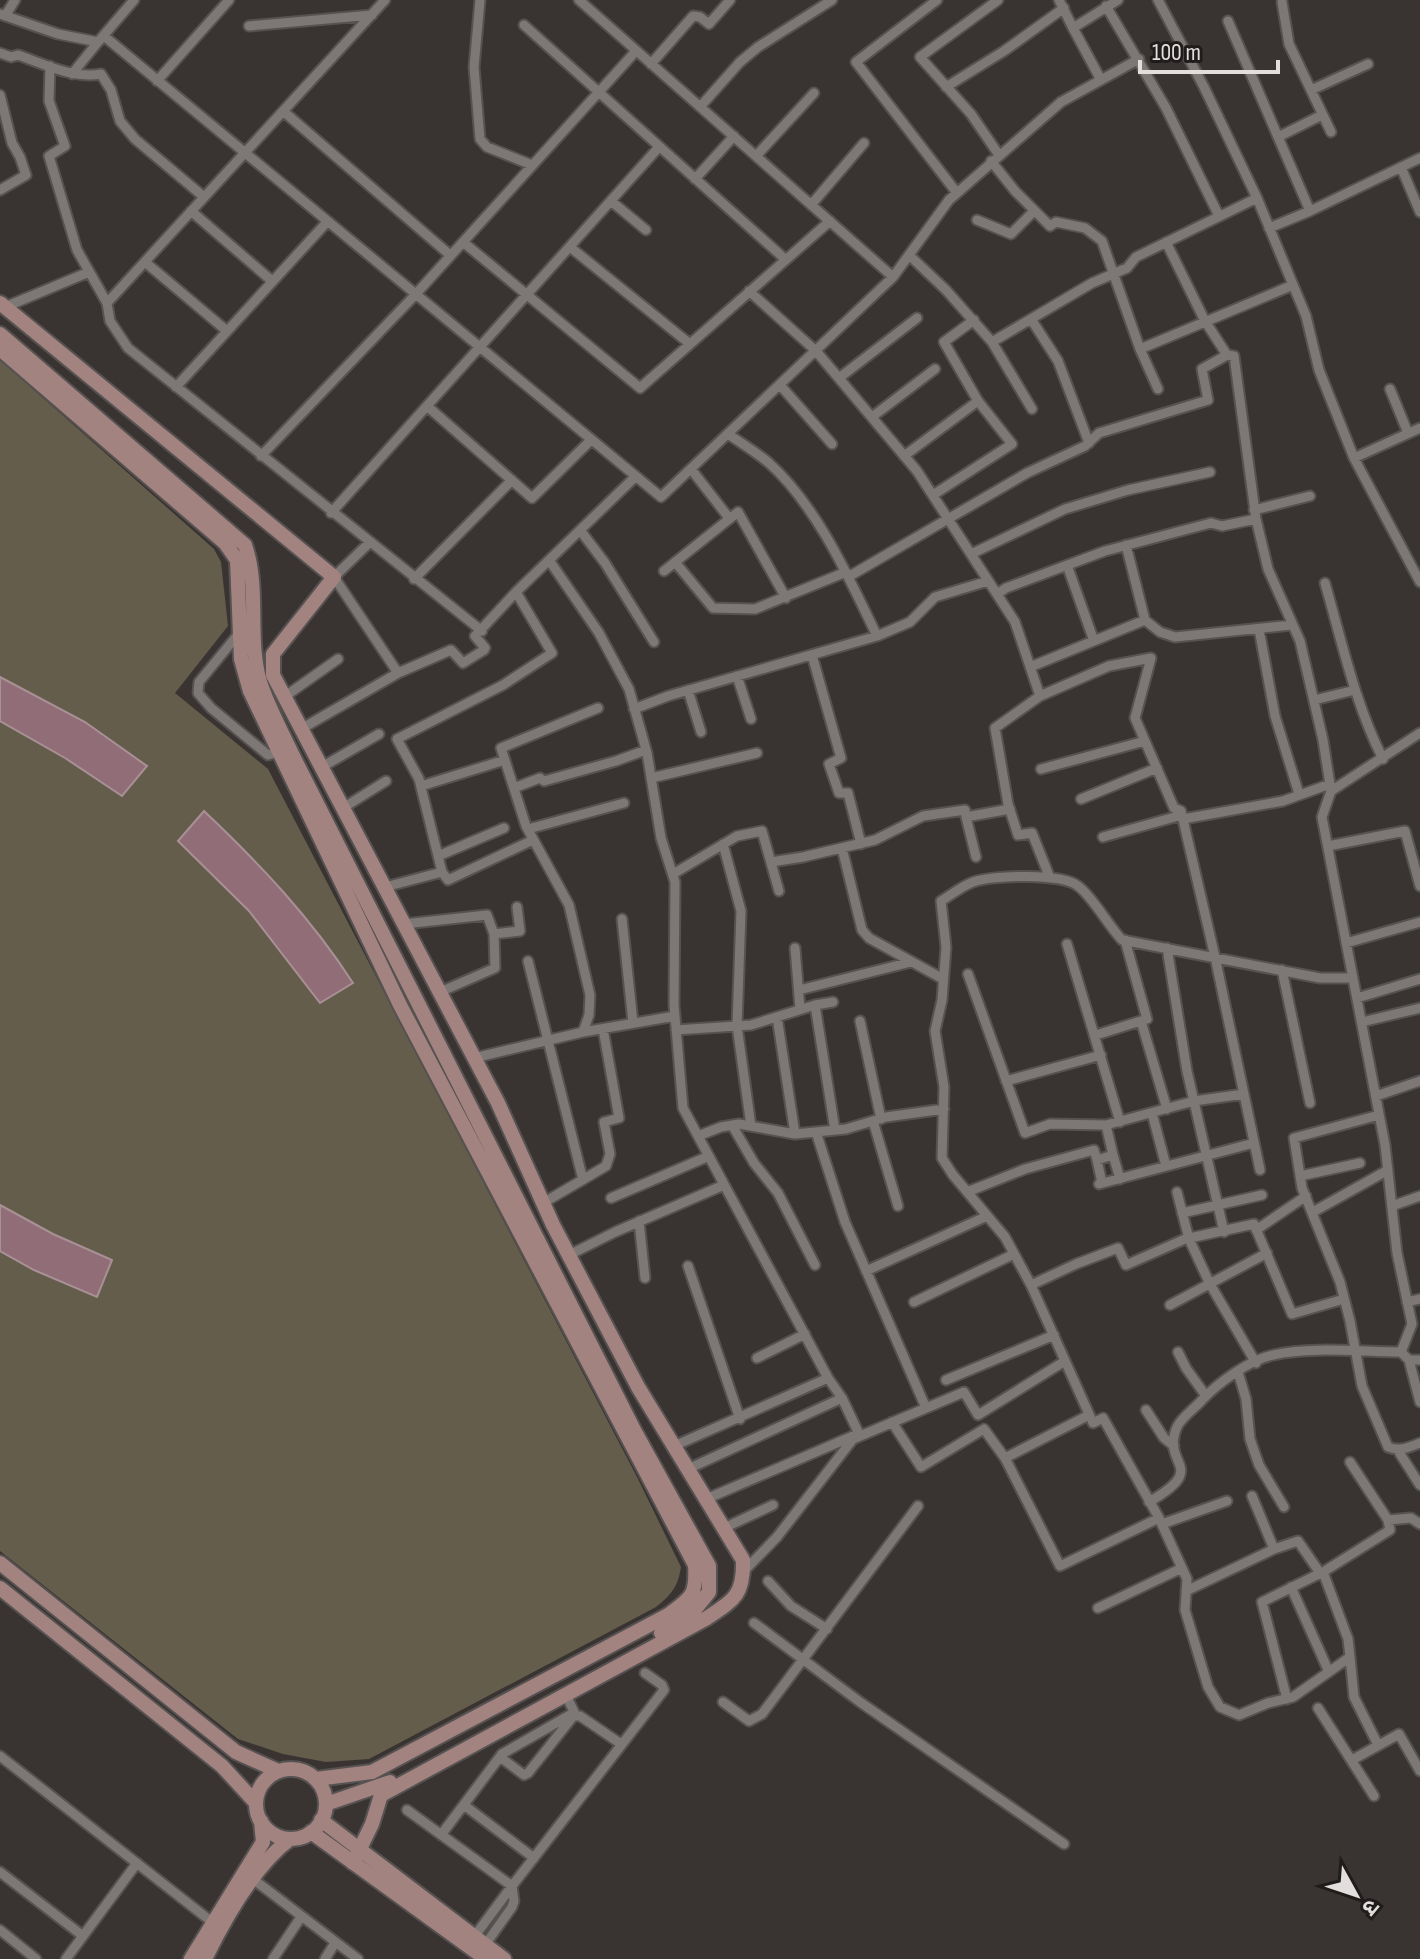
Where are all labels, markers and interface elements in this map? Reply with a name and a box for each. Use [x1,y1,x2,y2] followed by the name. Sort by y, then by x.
[1140,24,1278,74] scale bar
[1152,38,1201,67] text: 100 m
[1316,1855,1396,1935] north arrow
[1355,1893,1385,1921] text: उ

